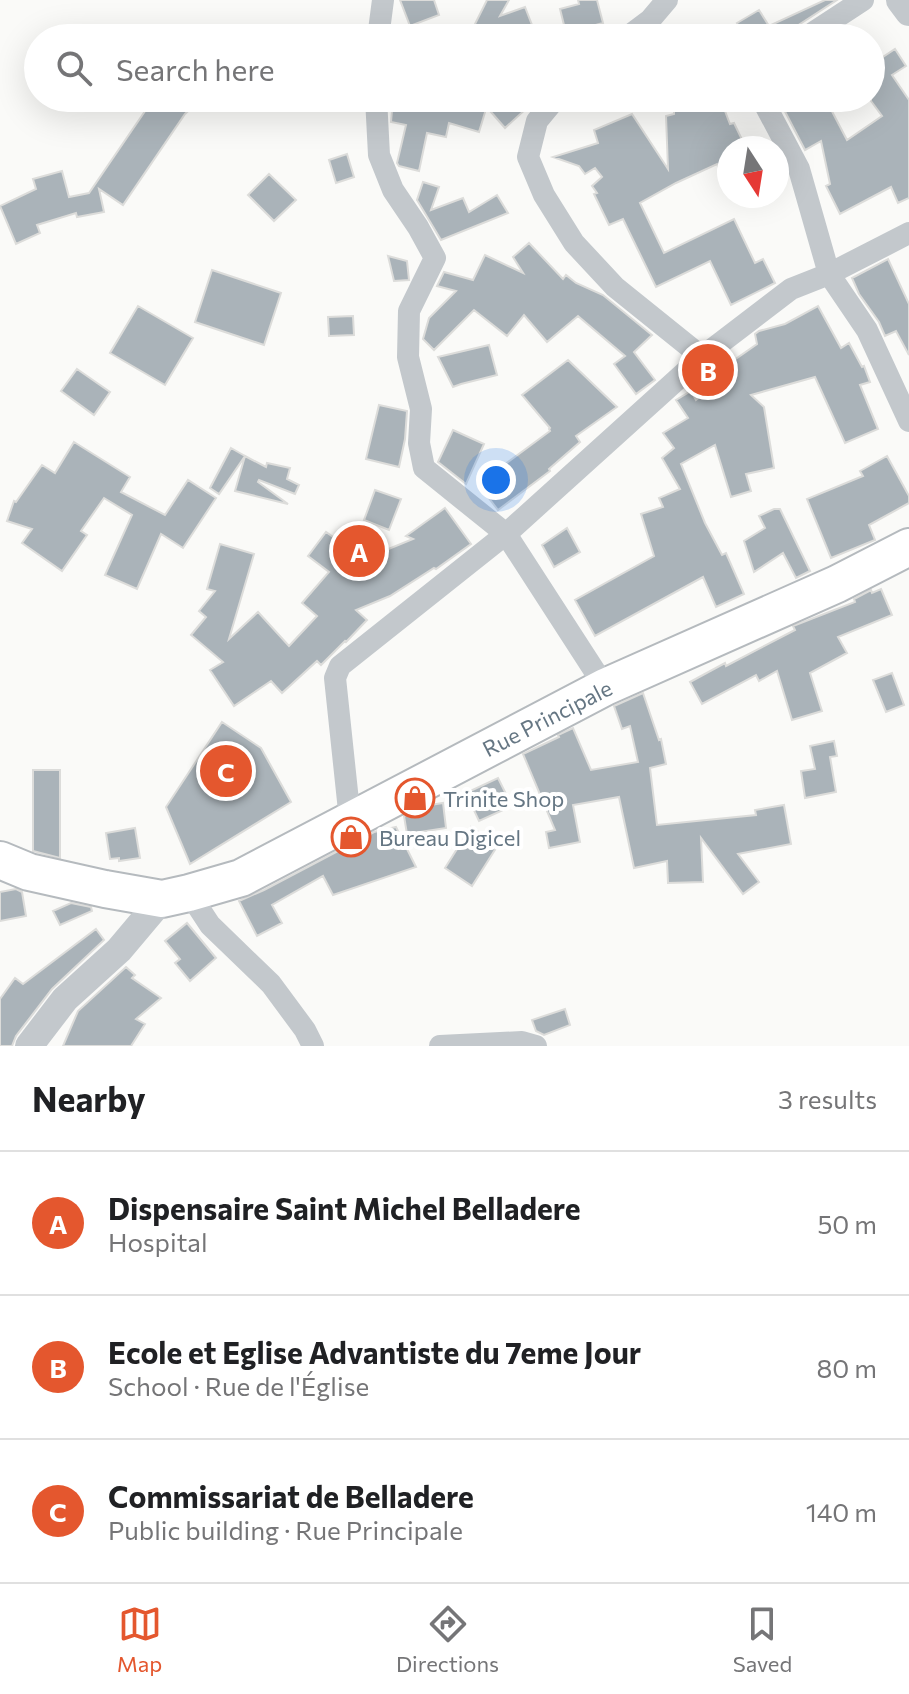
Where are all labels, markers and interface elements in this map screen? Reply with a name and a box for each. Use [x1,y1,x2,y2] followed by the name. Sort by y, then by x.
[24,24,885,112] search box
[52,46,96,90] icon: search
[116,50,275,87] text: Search here
[717,136,789,208] north arrow
[682,340,734,400] pin: B
[476,460,516,500] your location
[333,521,385,581] pin: A
[478,674,616,762] street label: Rue Principale
[200,741,252,801] pin: C
[394,777,436,819] shop icon: Trinite Shop
[443,785,564,812] place label: Trinite Shop
[330,816,372,858] shop icon: Bureau Digicel
[379,824,521,851] place label: Bureau Digicel
[32,1077,146,1119] text: Nearby
[778,1083,877,1114] text: 3 results
[108,1189,581,1226] text: Dispensaire Saint Michel Belladere
[49,1208,67,1239] text: A
[817,1208,877,1239] text: 50 m
[108,1226,208,1257] text: Hospital
[108,1333,641,1370] text: Ecole et Eglise Advantiste du 7eme Jour
[49,1352,67,1383] text: B
[817,1352,877,1383] text: 80 m
[108,1370,369,1401] text: School · Rue de l'Église
[108,1477,474,1514] text: Commissariat de Belladere
[49,1496,67,1527] text: C
[806,1496,877,1527] text: 140 m
[108,1514,463,1545] text: Public building · Rue Principale
[117,1602,162,1677] tab: Map
[396,1602,499,1677] tab: Directions
[733,1602,792,1677] tab: Saved

